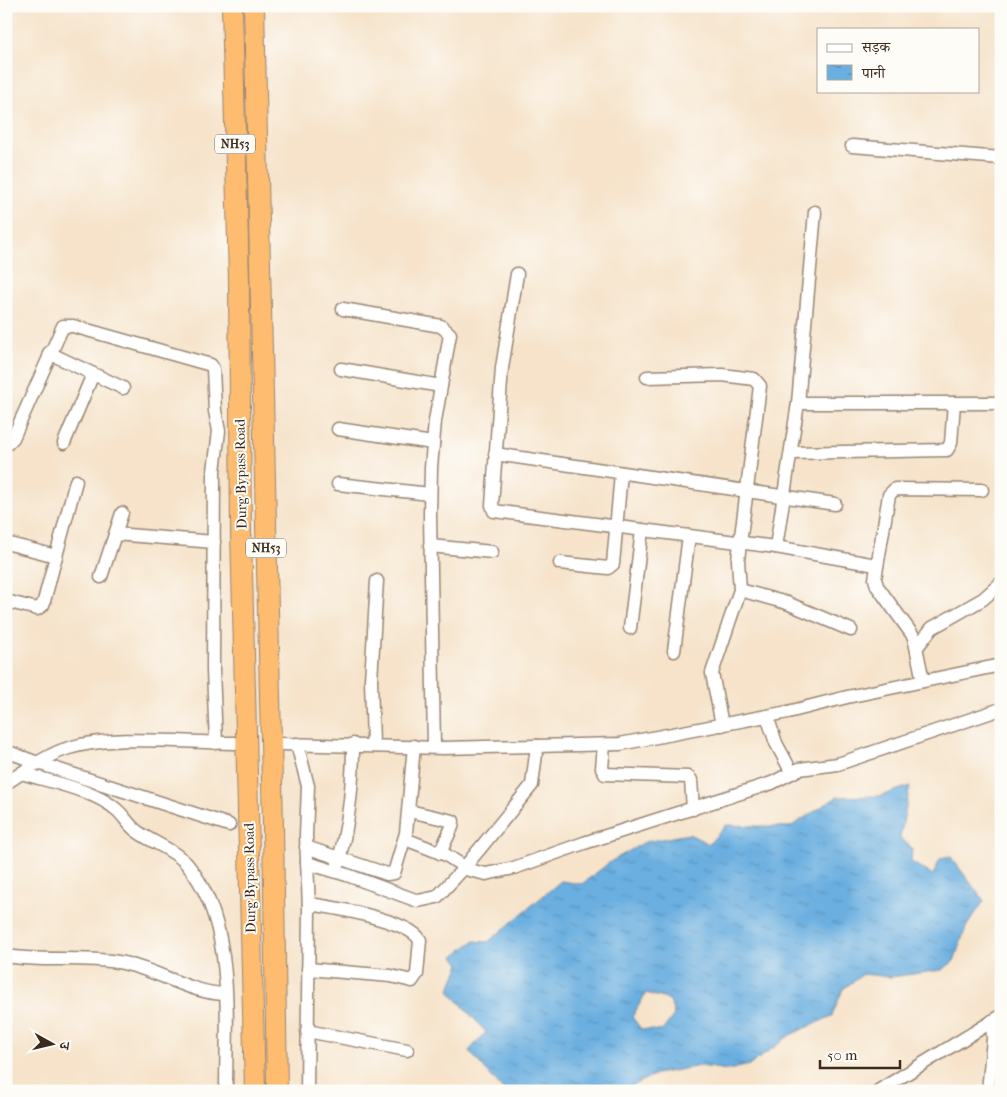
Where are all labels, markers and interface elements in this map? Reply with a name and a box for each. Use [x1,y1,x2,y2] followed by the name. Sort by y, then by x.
[817,28,980,92] legend
[861,38,891,56] text: सड़क
[861,64,886,82] text: पानी
[215,134,255,154] road number: NH53
[232,418,250,529] street label: Durg Bypass Road
[246,538,286,558] road number: NH53
[241,822,259,933] street label: Durg Bypass Road
[28,1020,78,1070] north arrow
[820,1037,900,1069] scale bar
[55,1040,73,1051] text: उ
[827,1046,858,1064] text: 50 m

